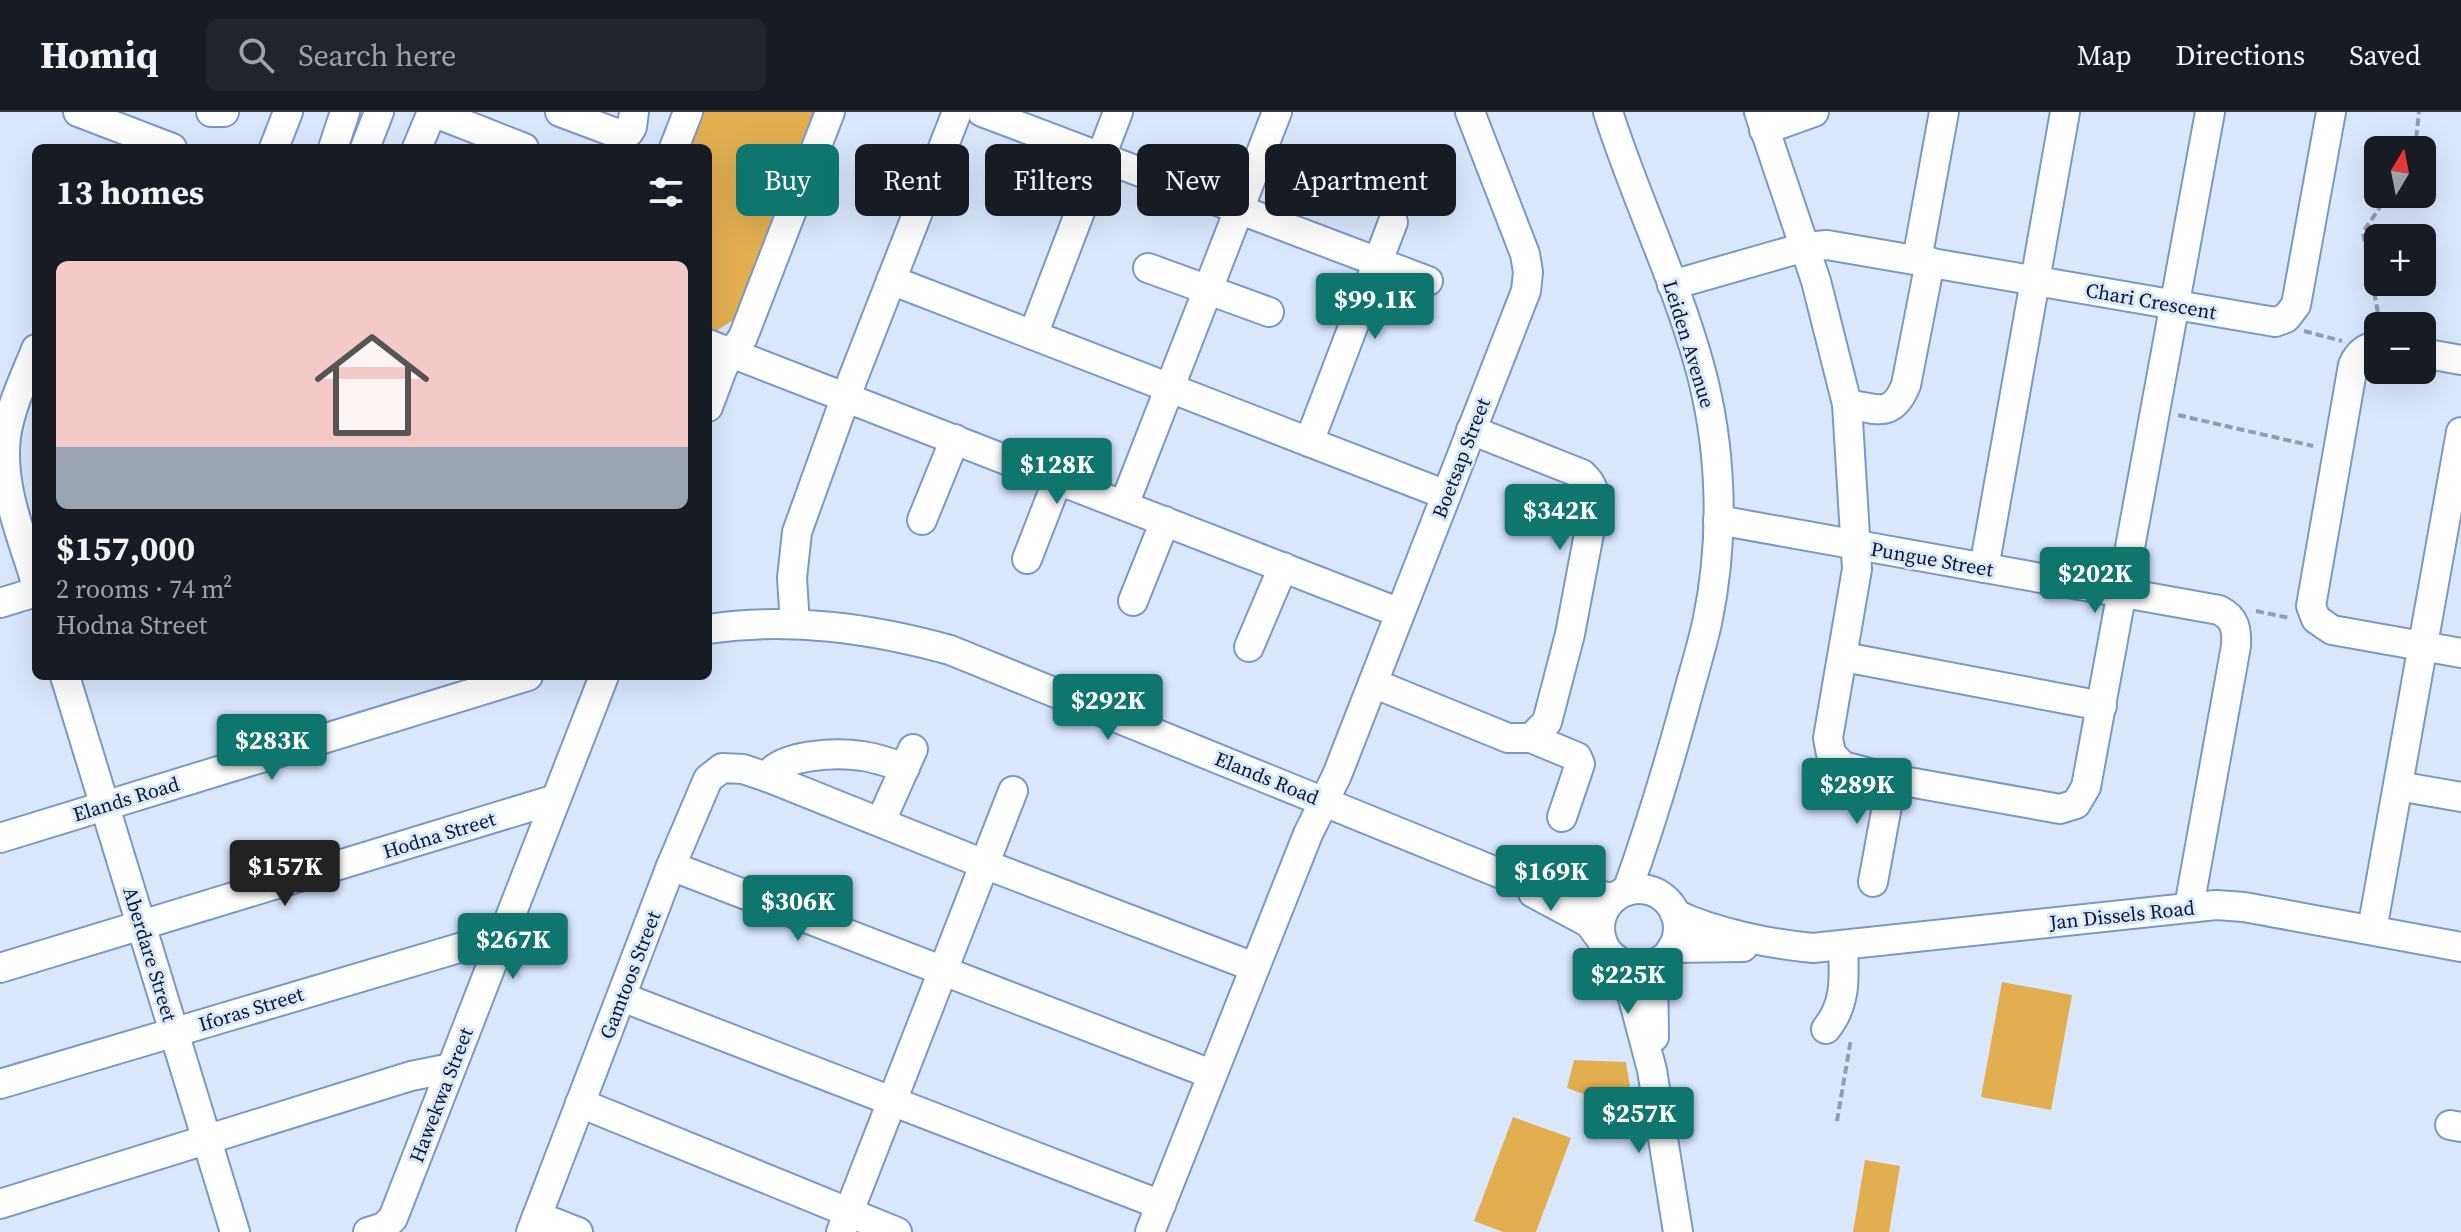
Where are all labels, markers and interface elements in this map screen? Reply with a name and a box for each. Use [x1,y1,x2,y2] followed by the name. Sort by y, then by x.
[206,19,766,91] search box
[40,29,158,81] text: Homiq
[234,33,278,77] icon: search
[298,35,456,76] text: Search here
[2077,36,2132,74] text: Map
[2176,36,2305,74] text: Directions
[2349,36,2421,74] text: Saved
[2364,136,2436,208] north arrow
[2364,136,2436,384] map controls
[736,144,839,216] chip: Buy
[855,144,969,216] chip: Rent
[985,144,1121,216] chip: Filters
[1137,144,1249,216] chip: New
[1265,144,1456,216] chip: Apartment
[56,169,204,215] text: 13 homes
[644,170,688,214] icon: filters
[2364,224,2436,296] button: +
[1310,273,1440,341] pin: $99.1K
[2084,276,2219,326] street label: Chari Crescent
[1656,277,1722,411] street label: Leiden Avenue
[1334,281,1416,317] text: $99.1K
[2364,312,2436,384] button: −
[300,313,444,457] icon: home
[1425,393,1497,522] street label: Boetsap Street
[1001,438,1113,506] pin: $128K
[1020,446,1094,482] text: $128K
[1504,484,1616,552] pin: $342K
[1523,492,1597,528] text: $342K
[56,525,195,571] text: $157,000
[1869,534,1996,584] street label: Pungue Street
[2039,547,2151,615] pin: $202K
[2058,555,2132,591] text: $202K
[56,571,232,607] text: 2 rooms · 74 m²
[56,607,207,643] text: Hodna Street
[1052,674,1164,742] pin: $292K
[1071,682,1145,718] text: $292K
[216,714,328,782] pin: $283K
[235,722,309,758] text: $283K
[1211,744,1324,812] street label: Elands Road
[1801,758,1913,826] pin: $289K
[1820,766,1894,802] text: $289K
[69,769,183,828] street label: Elands Road
[379,804,499,865] street label: Hodna Street
[229,840,341,908] pin: $157K
[1495,845,1607,913] pin: $169K
[248,848,322,884] text: $157K
[1514,853,1588,889] text: $169K
[742,875,854,943] pin: $306K
[116,883,184,1025] street label: Aberdare Street
[761,883,835,919] text: $306K
[2047,893,2197,937] street label: Jan Dissels Road
[593,906,667,1043] street label: Gamtoos Street
[457,913,569,981] pin: $267K
[476,921,550,957] text: $267K
[1572,948,1684,1016] pin: $225K
[1591,956,1665,992] text: $225K
[195,980,307,1038] street label: Iforas Street
[402,1023,480,1167] street label: Hawekwa Street
[1583,1087,1695,1155] pin: $257K
[1602,1095,1676,1131] text: $257K

